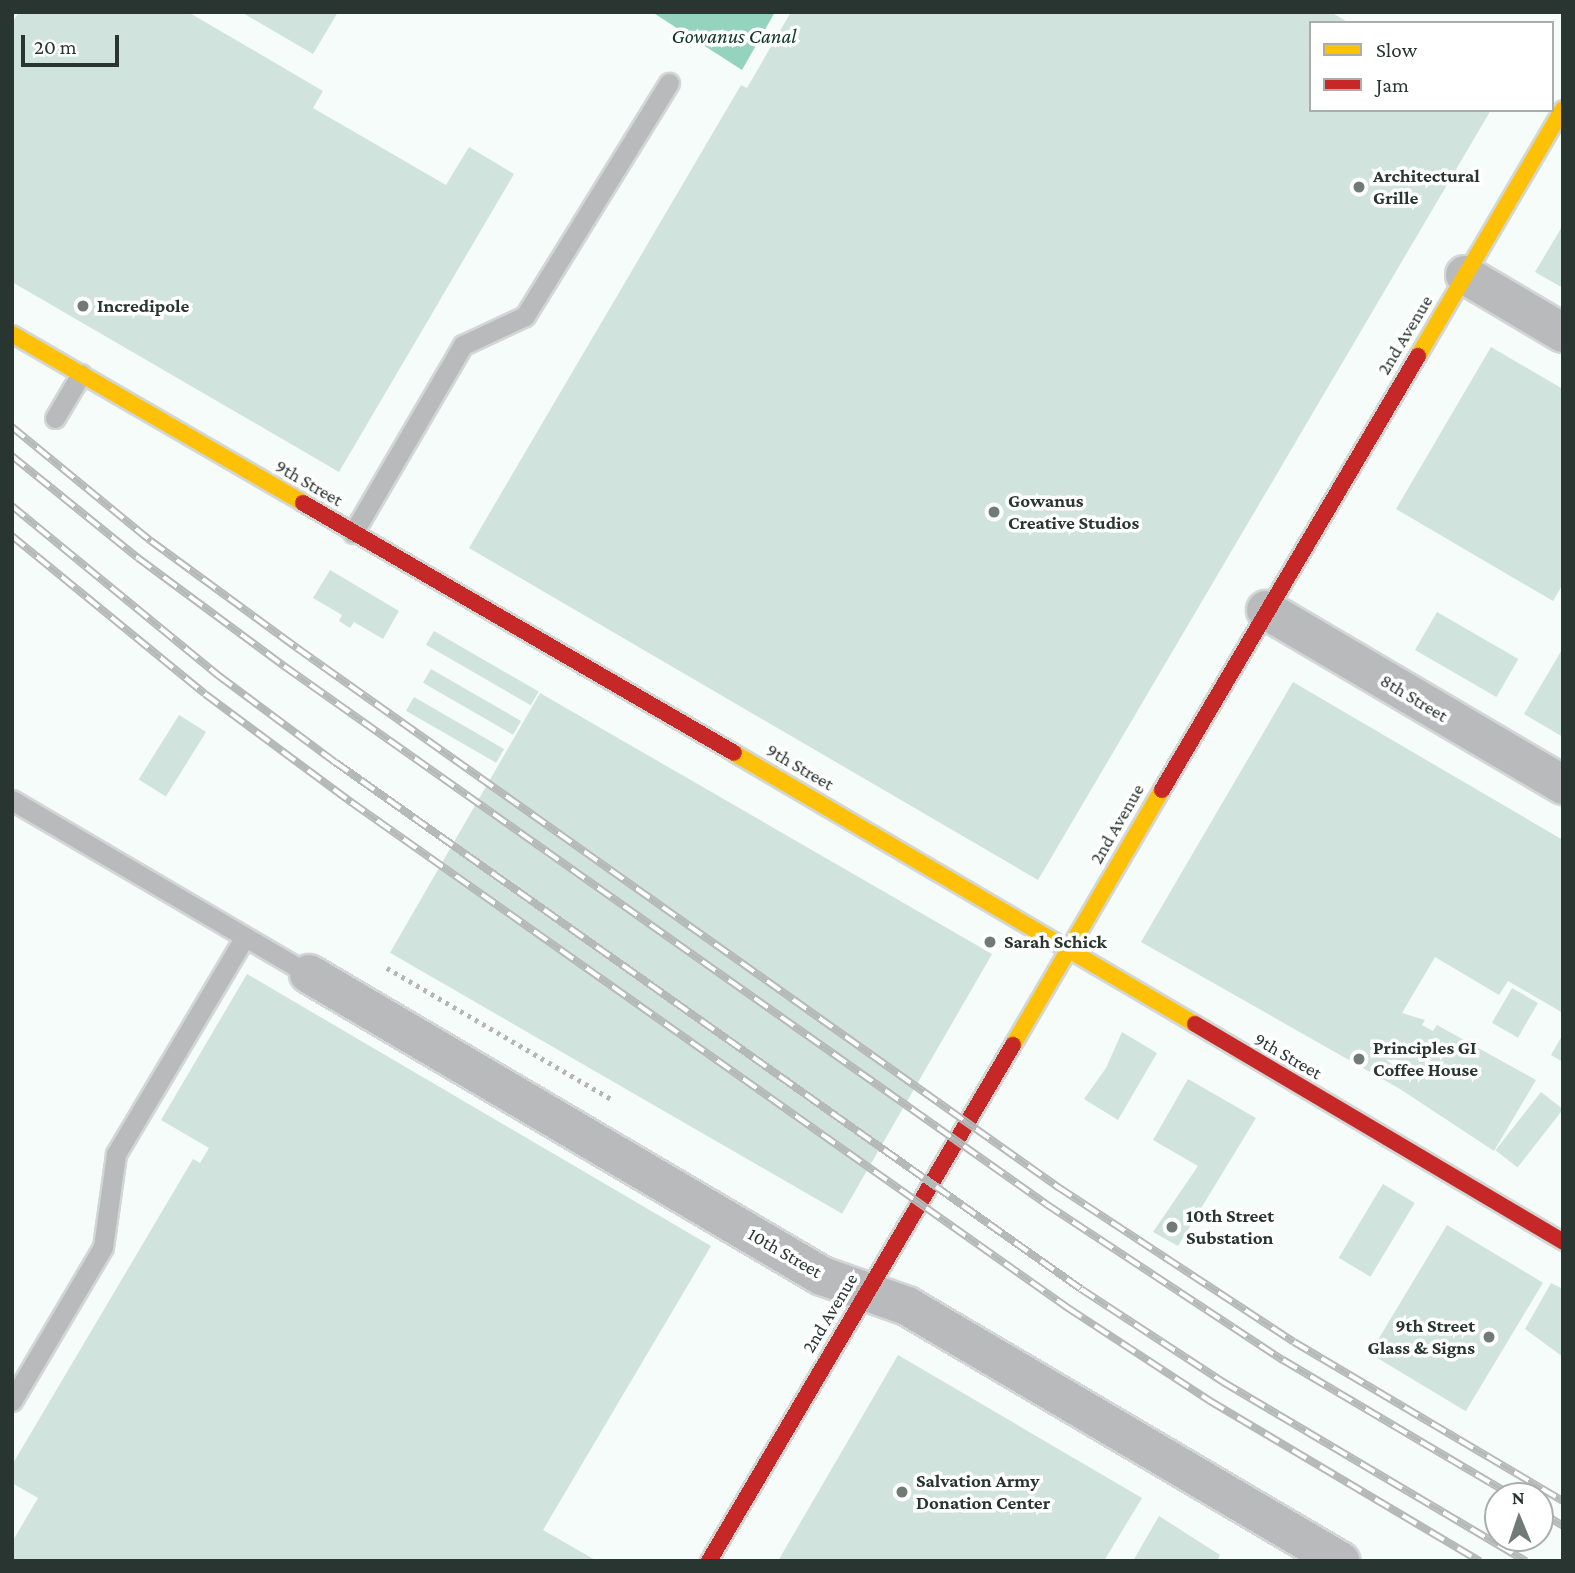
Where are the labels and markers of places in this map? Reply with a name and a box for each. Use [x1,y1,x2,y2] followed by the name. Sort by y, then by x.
[1373,165,1480,209] place label: Architectural Grille
[1351,179,1367,195] marker: Architectural Grille
[97,295,189,317] place label: Incredipole
[75,298,91,314] marker: Incredipole
[1008,490,1139,534] place label: Gowanus Creative Studios
[986,504,1002,520] marker: Gowanus Creative Studios
[1004,931,1107,953] place label: Sarah Schick
[982,934,998,950] marker: Sarah Schick
[1373,1037,1478,1081] place label: Principles GI Coffee House
[1351,1051,1367,1067] marker: Principles GI Coffee House
[1186,1205,1274,1249] place label: 10th Street Substation
[1164,1219,1180,1235] marker: 10th Street Substation
[1368,1315,1475,1359] place label: 9th Street Glass & Signs
[1481,1329,1497,1345] marker: 9th Street Glass & Signs
[916,1470,1050,1514] place label: Salvation Army Donation Center
[894,1484,910,1500] marker: Salvation Army Donation Center

